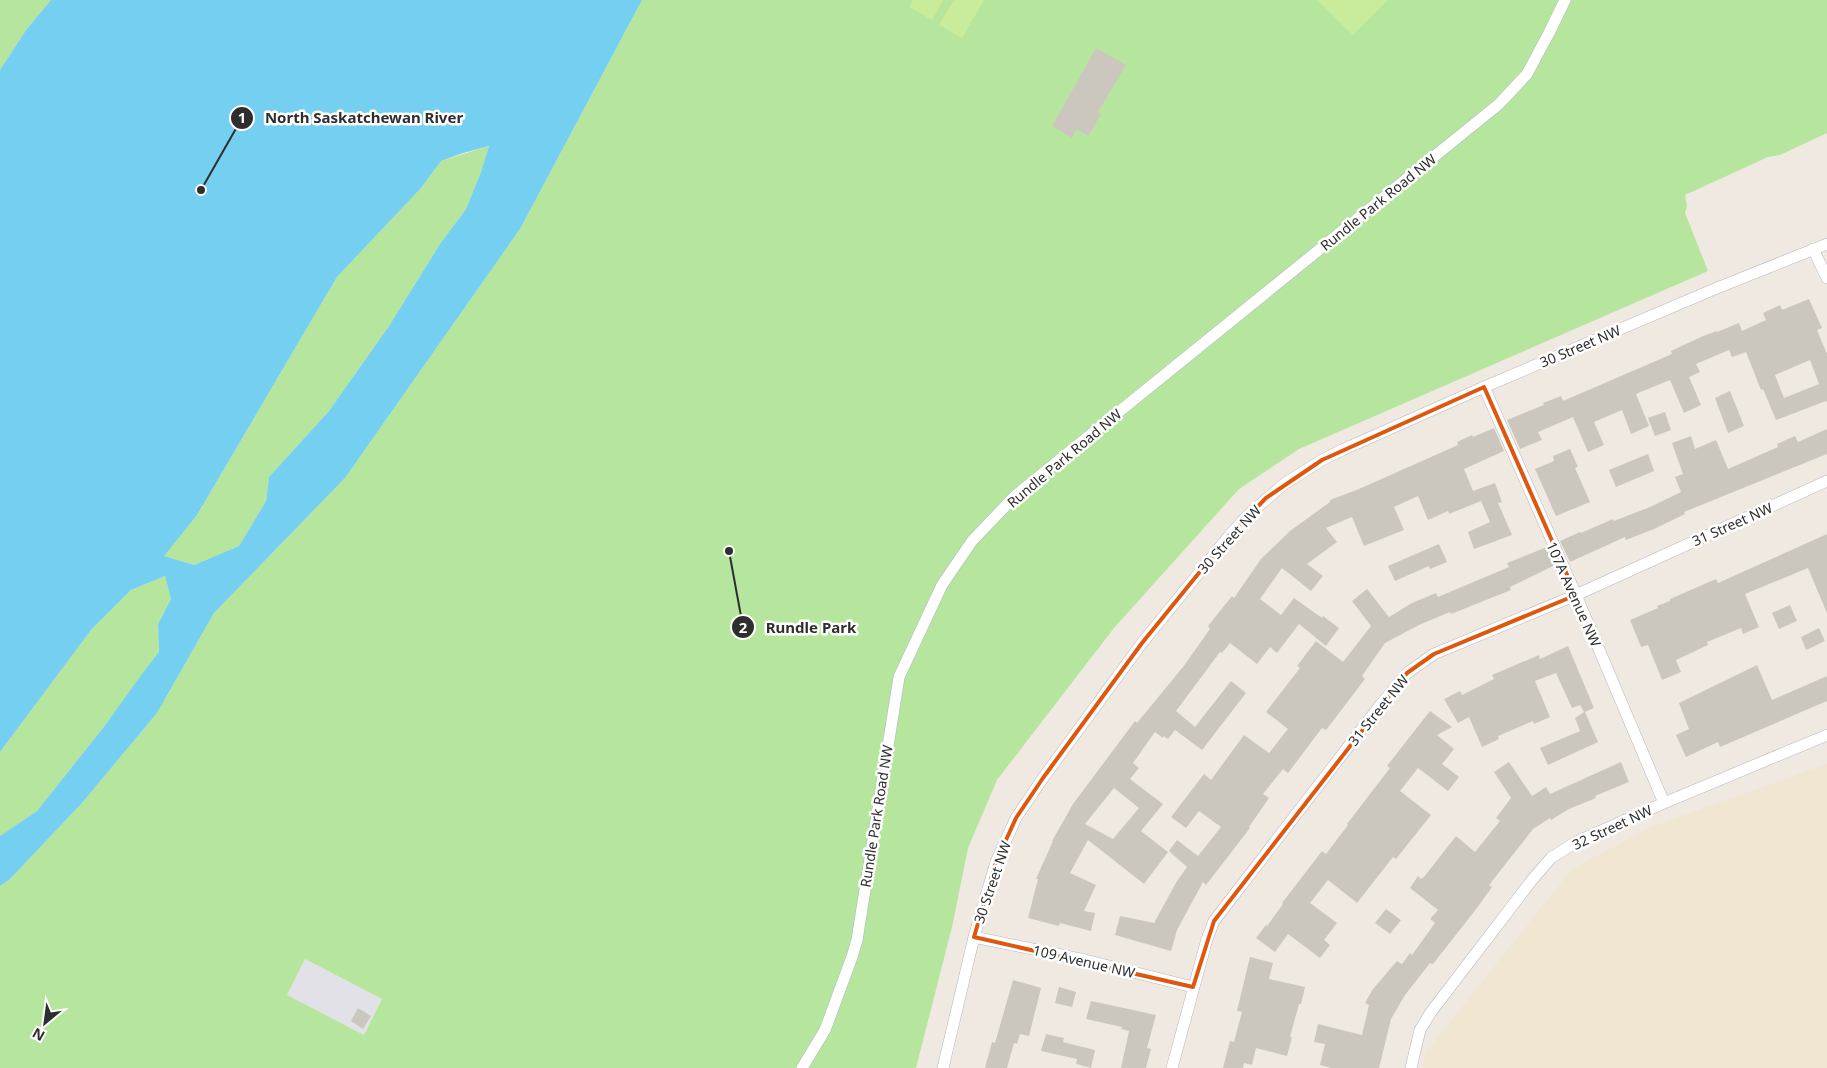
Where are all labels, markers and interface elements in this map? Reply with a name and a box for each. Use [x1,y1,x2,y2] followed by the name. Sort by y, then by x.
[230,103,473,133] callout: North Saskatchewan River
[238,107,246,127] text: 1
[265,107,463,127] text: North Saskatchewan River
[1316,149,1440,255] street label: Rundle Park Road NW
[1537,320,1623,372] street label: 30 Street NW
[1003,404,1125,512] street label: Rundle Park Road NW
[1689,498,1775,550] street label: 31 Street NW
[1193,501,1265,577] street label: 30 Street NW
[1542,538,1606,650] street label: 107A Avenue NW
[731,612,866,642] callout: Rundle Park
[739,617,748,637] text: 2
[766,617,857,637] text: Rundle Park
[1344,671,1412,749] street label: 31 Street NW
[855,743,897,889] street label: Rundle Park Road NW
[1569,800,1655,854] street label: 32 Street NW
[969,838,1015,926] street label: 30 Street NW
[1031,940,1137,982] street label: 109 Avenue NW
[20,998,70,1048] north arrow
[29,1024,48,1046] text: N

